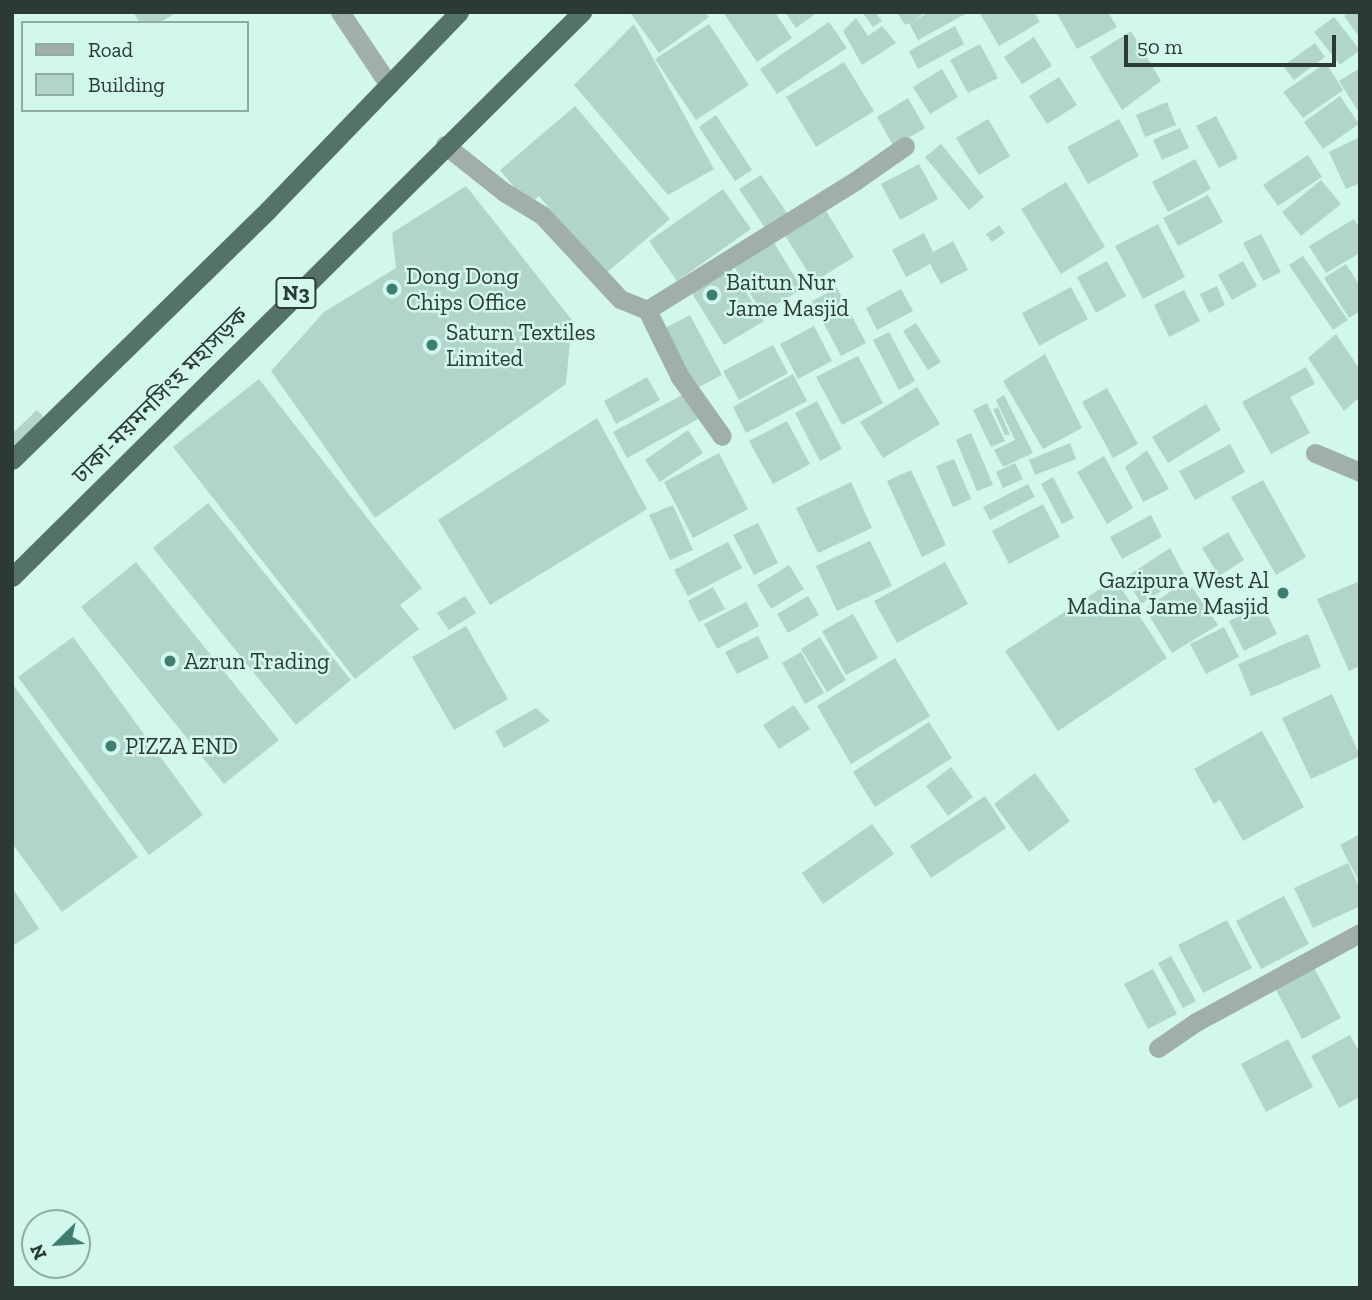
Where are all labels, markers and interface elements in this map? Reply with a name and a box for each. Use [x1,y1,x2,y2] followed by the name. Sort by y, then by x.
[21,21,248,112] legend
[1127,21,1339,65] scale bar
[1137,34,1183,59] text: 50 m
[88,37,133,62] text: Road
[88,72,165,97] text: Building
[406,262,526,316] place label: Dong Dong Chips Office
[726,268,849,322] place label: Baitun Nur Jame Masjid
[275,276,317,310] road number: N3
[384,281,400,297] marker: Dong Dong Chips Office
[704,287,720,303] marker: Baitun Nur Jame Masjid
[66,301,254,489] street label: ঢাকা-ময়মনসিংহ মহাসড়ক
[446,318,596,372] place label: Saturn Textiles Limited
[424,337,440,353] marker: Saturn Textiles Limited
[1066,566,1269,620] place label: Gazipura West Al Madina Jame Masjid
[1275,585,1291,601] marker: Gazipura West Al Madina Jame Masjid
[184,647,330,675] place label: Azrun Trading
[162,653,178,669] marker: Azrun Trading
[125,732,239,760] place label: PIZZA END
[103,738,119,754] marker: PIZZA END
[21,1209,91,1279] north arrow
[25,1241,52,1263] text: N

